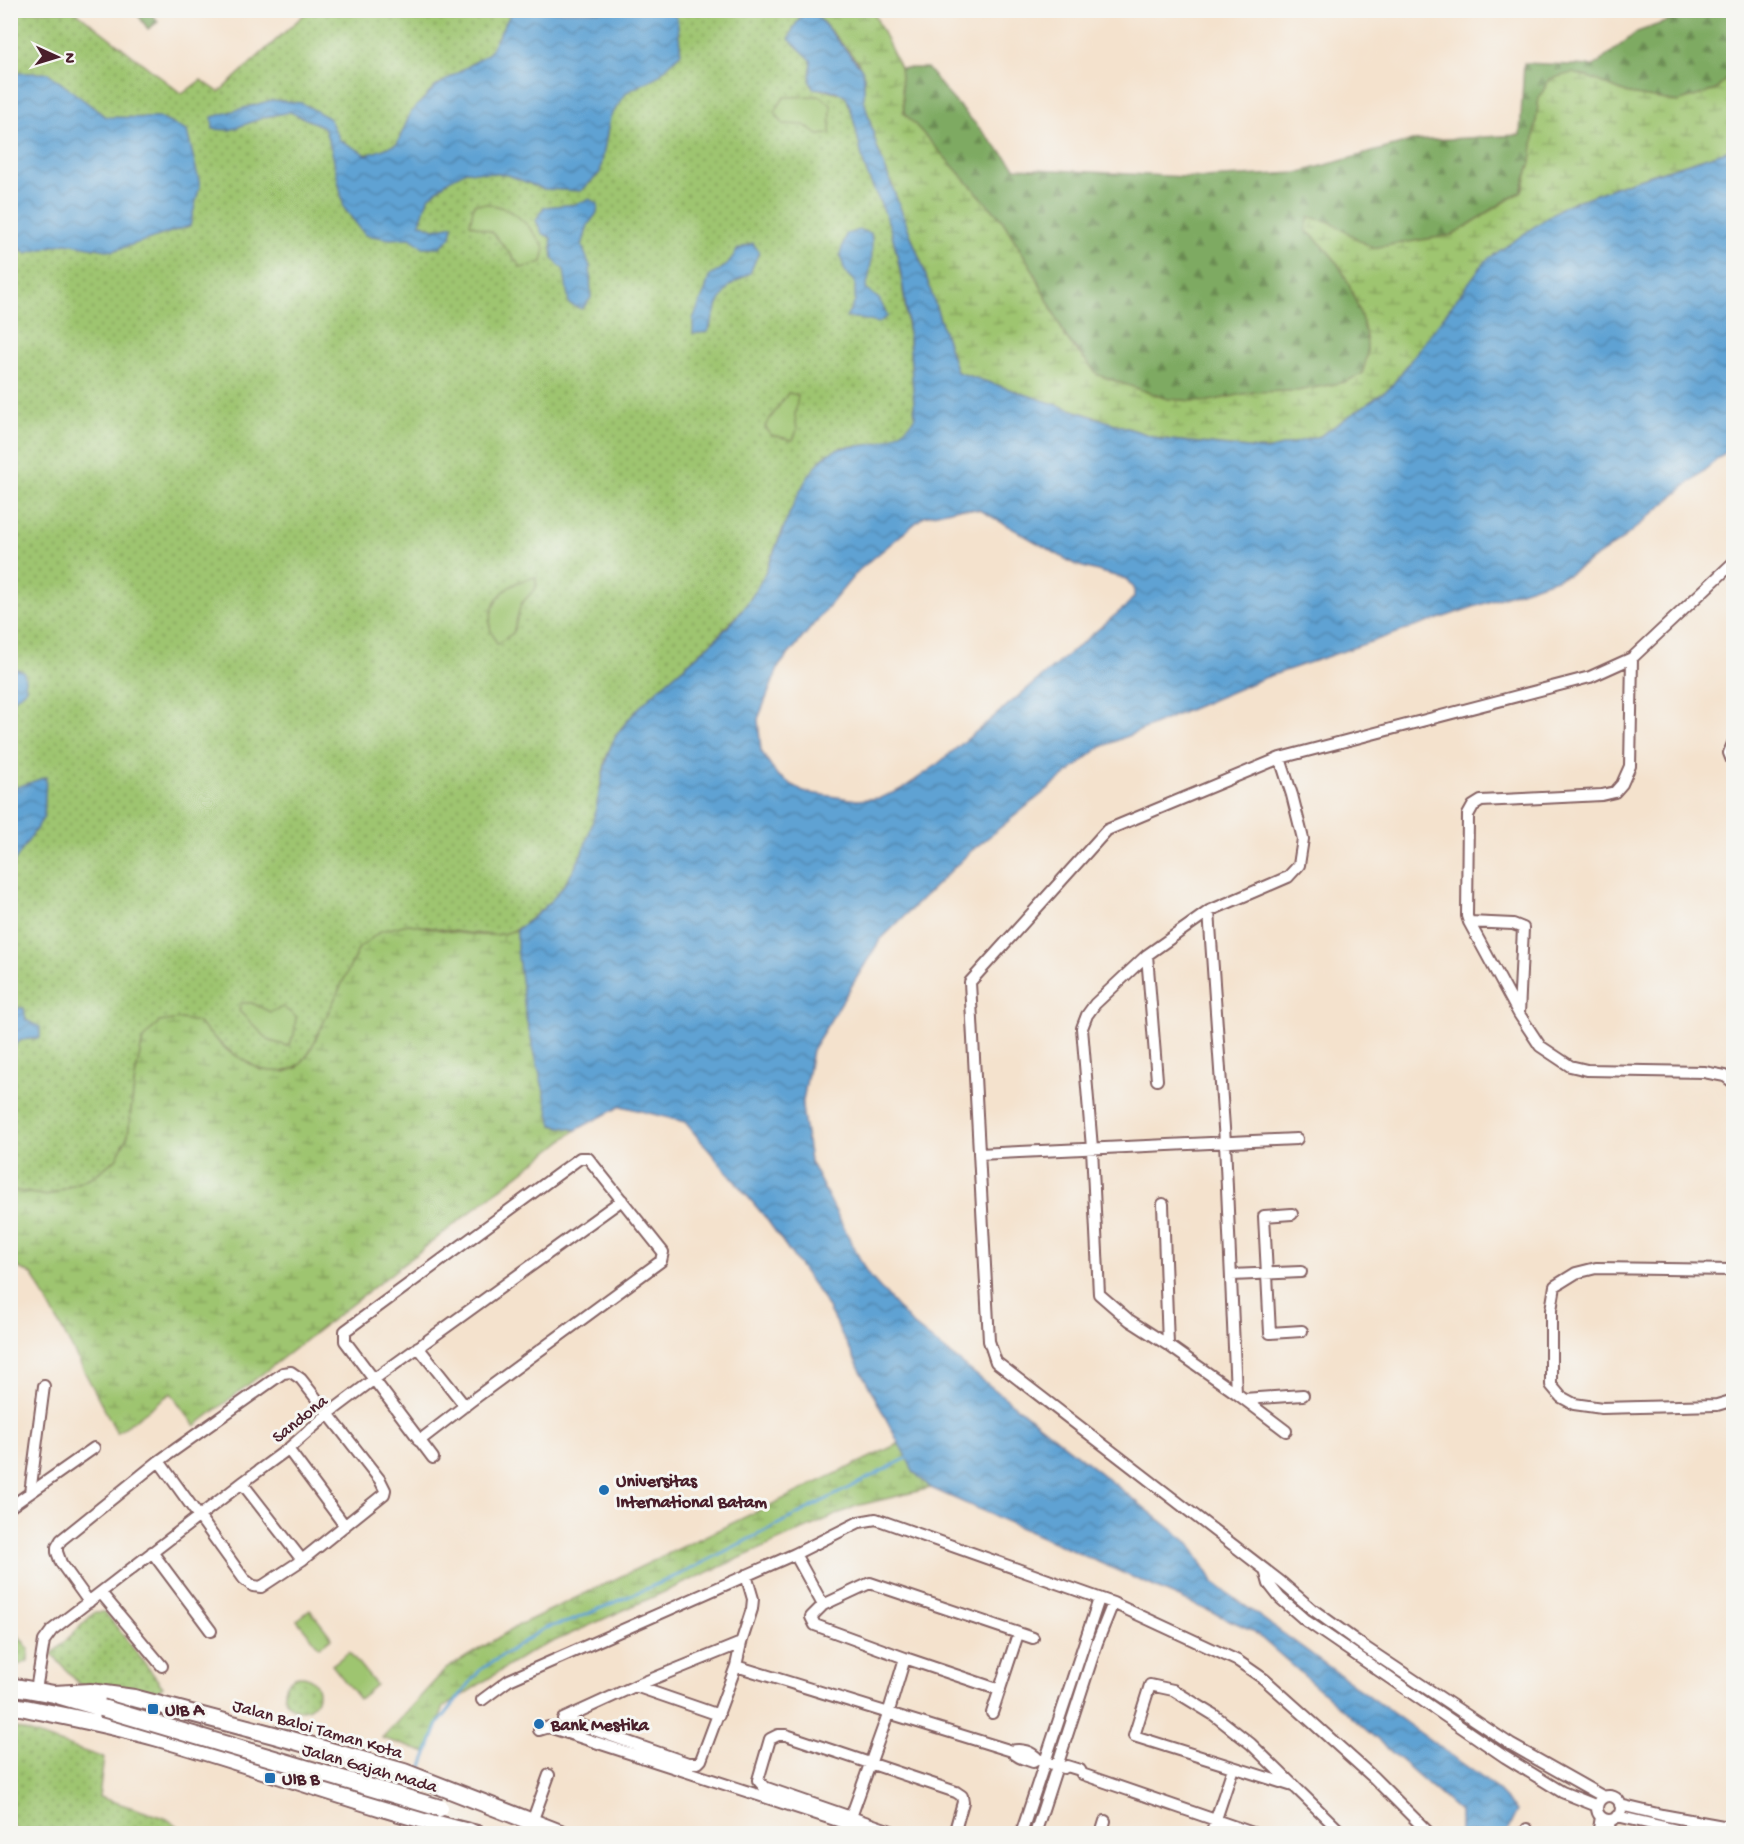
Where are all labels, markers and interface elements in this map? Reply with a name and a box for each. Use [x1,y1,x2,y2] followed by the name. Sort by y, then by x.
[27,27,87,87] north arrow
[59,52,78,64] text: N
[269,1391,333,1449] street label: Sandona
[616,1472,767,1514] place label: Universitas International Batam
[597,1483,611,1497] marker: Universitas International Batam
[230,1696,406,1765] street label: Jalan Baloi Taman Kota
[165,1701,205,1722] place label: UIB A
[146,1702,160,1716] marker: UIB A
[550,1716,650,1737] place label: Bank Mestika
[532,1717,546,1731] marker: Bank Mestika
[299,1740,440,1799] street label: Jalan Gajah Mada
[282,1770,320,1791] place label: UIB B
[263,1771,277,1785] marker: UIB B

